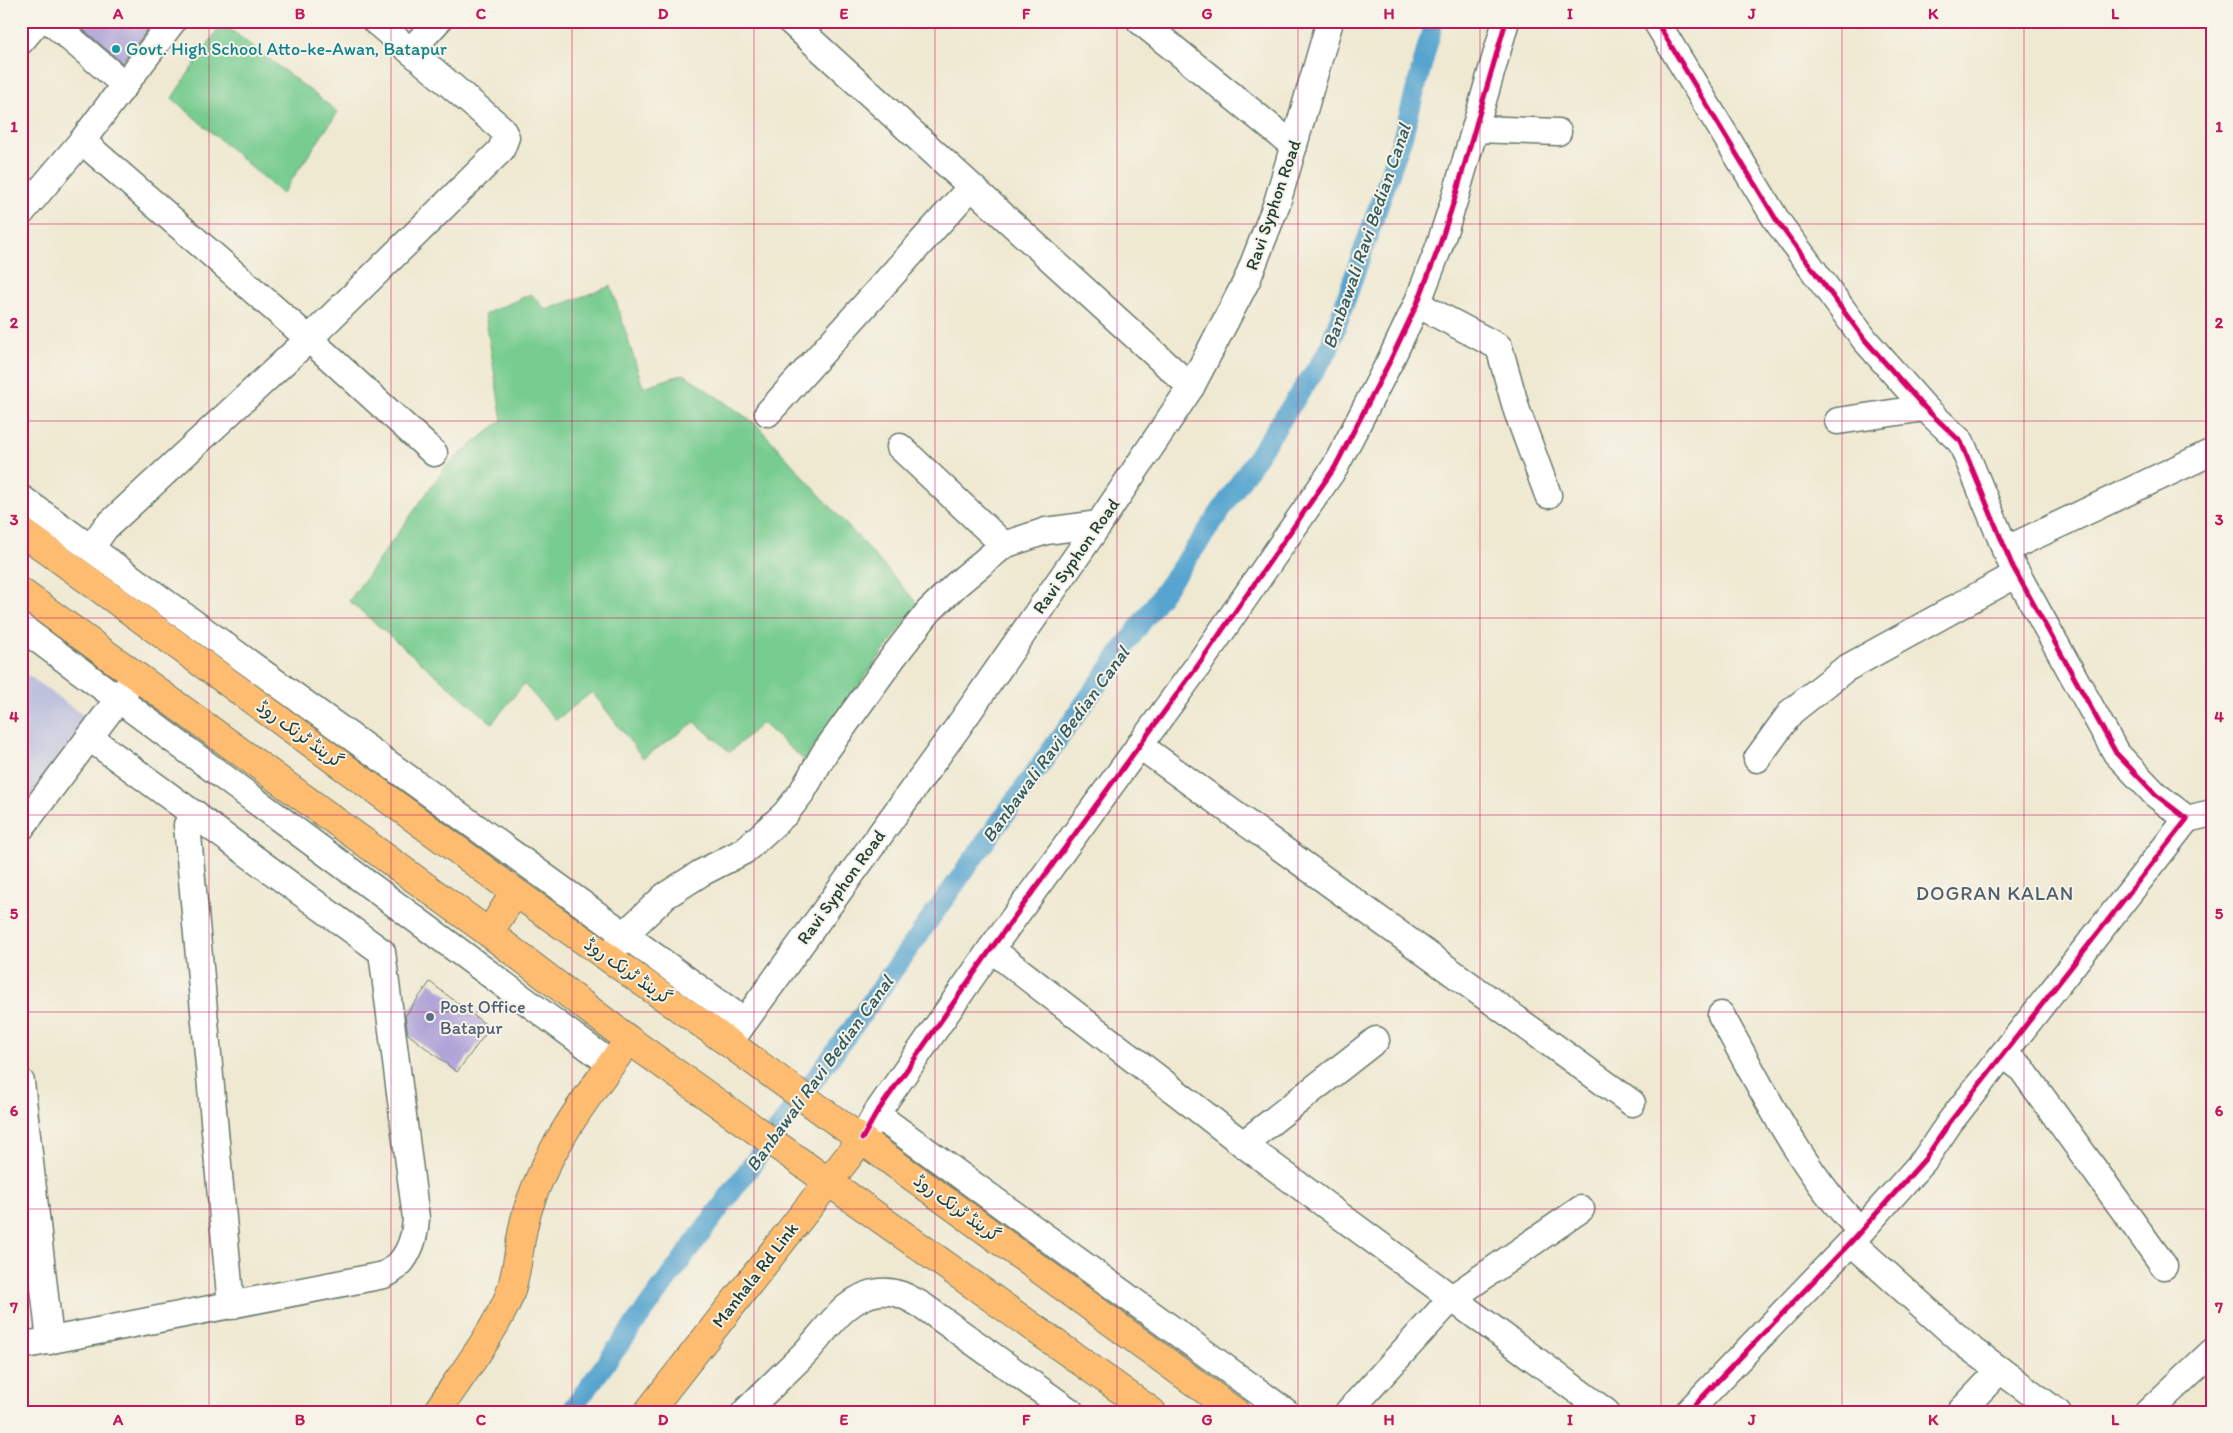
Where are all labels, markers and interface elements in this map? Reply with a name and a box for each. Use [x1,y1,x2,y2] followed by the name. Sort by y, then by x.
[112,4,124,23] text: A
[295,4,306,23] text: B
[476,4,487,23] text: C
[658,4,669,23] text: D
[840,4,849,23] text: E
[1022,4,1031,23] text: F
[1201,4,1213,23] text: G
[1383,4,1395,23] text: H
[1567,4,1573,23] text: I
[1747,4,1756,23] text: J
[1928,4,1939,23] text: K
[2111,4,2120,23] text: L
[126,38,448,60] place label: Govt. High School Atto-ke-Awan, Batapur
[110,43,122,55] marker: Govt. High School Atto-ke-Awan, Batapur
[10,117,18,136] text: 1
[2215,117,2223,136] text: 1
[1317,119,1416,352] water label: Banbawali Ravi Bedian Canal
[1240,137,1306,273] street label: Ravi Syphon Road
[10,313,19,332] text: 2
[2215,313,2224,332] text: 2
[1028,494,1124,618] street label: Ravi Syphon Road
[10,510,19,529] text: 3
[2215,510,2224,529] text: 3
[977,641,1135,847] water label: Banbawali Ravi Bedian Canal
[252,695,348,773] street label: گرینڈ ٹرنک روڈ
[9,707,19,726] text: 4
[2214,707,2224,726] text: 4
[792,825,890,949] street label: Ravi Syphon Road
[1916,881,2074,905] district label: DOGRAN KALAN
[10,904,19,923] text: 5
[2215,904,2224,923] text: 5
[580,933,676,1009] street label: گرینڈ ٹرنک روڈ
[741,970,899,1176] water label: Banbawali Ravi Bedian Canal
[440,996,526,1039] place label: Post Office Batapur
[424,1011,436,1023] marker: Post Office Batapur
[10,1101,19,1120] text: 6
[2215,1101,2224,1120] text: 6
[909,1169,1005,1247] street label: گرینڈ ٹرنک روڈ
[707,1217,803,1332] street label: Manhala Rd Link
[9,1298,18,1317] text: 7
[2214,1298,2223,1317] text: 7
[112,1410,124,1429] text: A
[295,1410,306,1429] text: B
[476,1410,487,1429] text: C
[658,1410,669,1429] text: D
[840,1410,849,1429] text: E
[1022,1410,1031,1429] text: F
[1201,1410,1213,1429] text: G
[1383,1410,1395,1429] text: H
[1567,1410,1573,1429] text: I
[1747,1410,1756,1429] text: J
[1928,1410,1939,1429] text: K
[2111,1410,2120,1429] text: L

